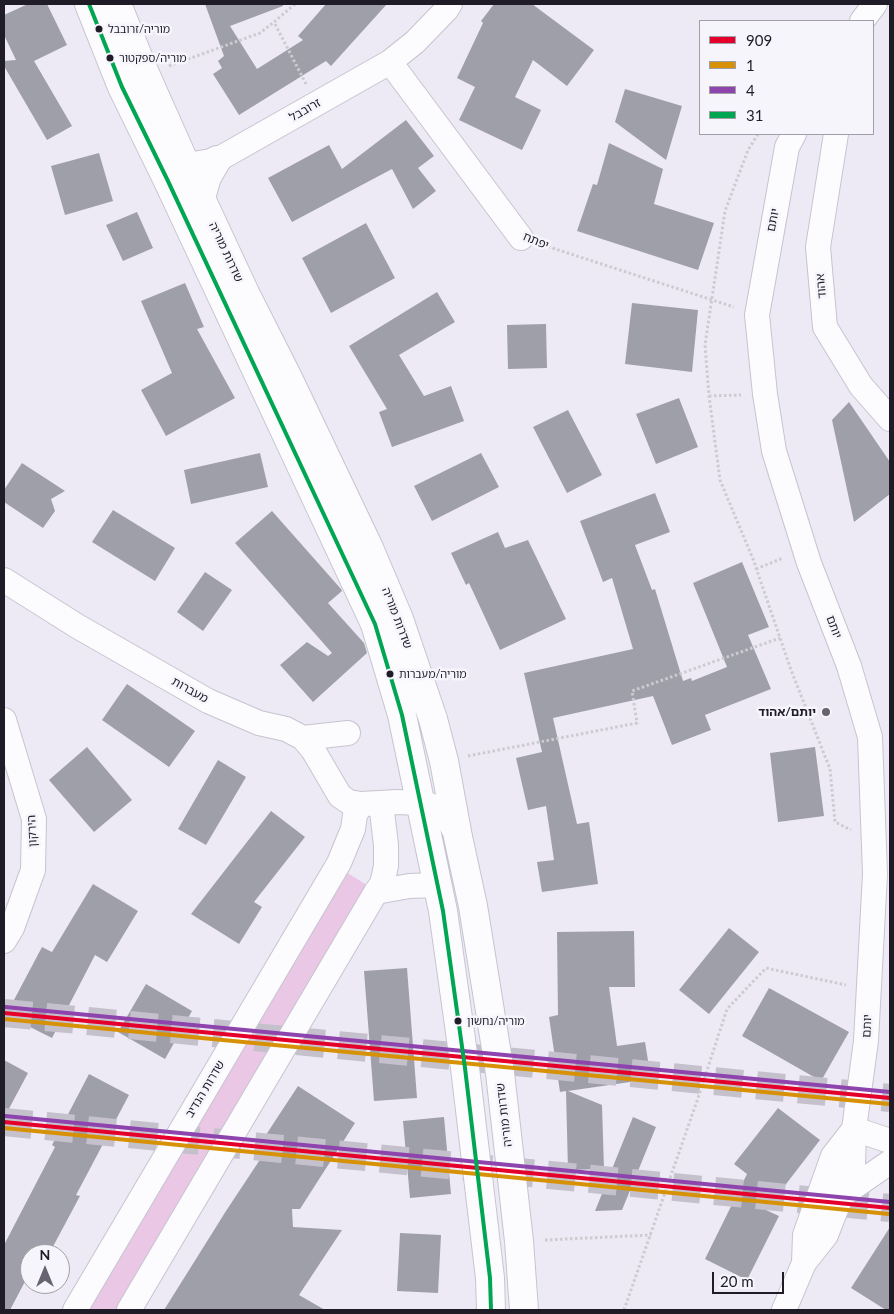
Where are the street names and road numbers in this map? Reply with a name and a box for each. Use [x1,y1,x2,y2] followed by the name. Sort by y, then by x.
[287,95,323,125] street label: זרובבל
[764,207,782,233] street label: יותם
[206,220,246,284] street label: שדרות מוריה
[521,229,551,253] street label: יפתח
[813,273,829,299] street label: אהוד
[379,585,415,651] street label: שדרות מוריה
[823,613,845,641] street label: יותם
[169,674,211,706] street label: מעברות
[24,815,40,847] street label: הירקון
[859,1014,875,1038] street label: יותם
[182,1058,228,1120] street label: שדרות הנדיב
[493,1082,515,1148] street label: שדרות מוריה

